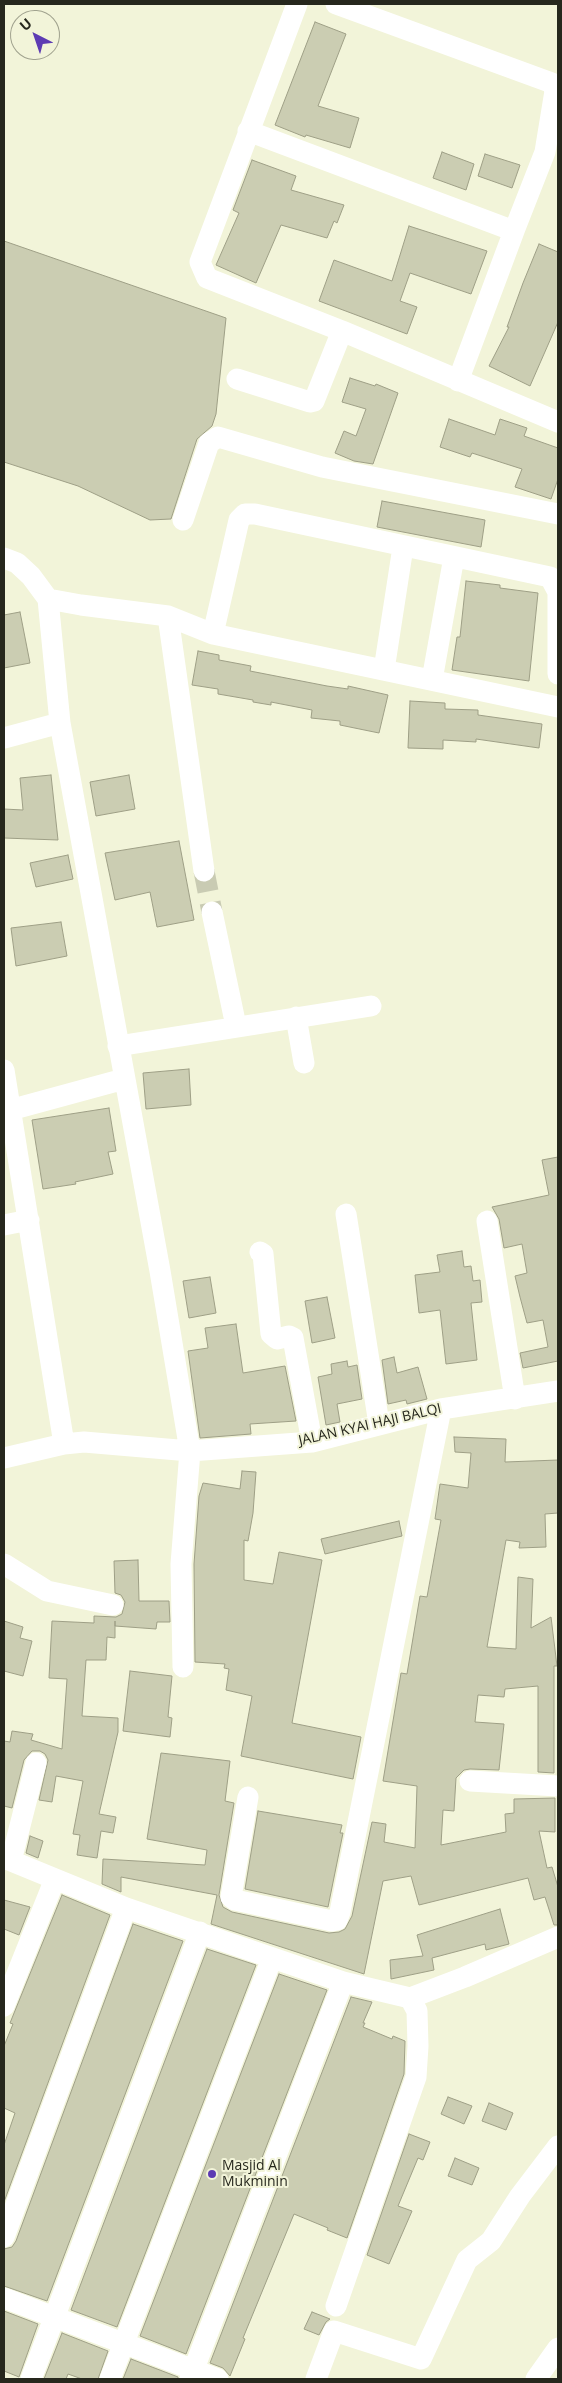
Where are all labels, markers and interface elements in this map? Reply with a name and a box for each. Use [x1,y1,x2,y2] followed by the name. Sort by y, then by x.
[10,10,60,60] north arrow
[15,13,36,35] text: U
[297,1400,443,1450] street label: JALAN KYAI HAJI BALQI
[222,2158,288,2190] place label: Masjid Al Mukminin
[206,2168,218,2180] marker: Masjid Al Mukminin

